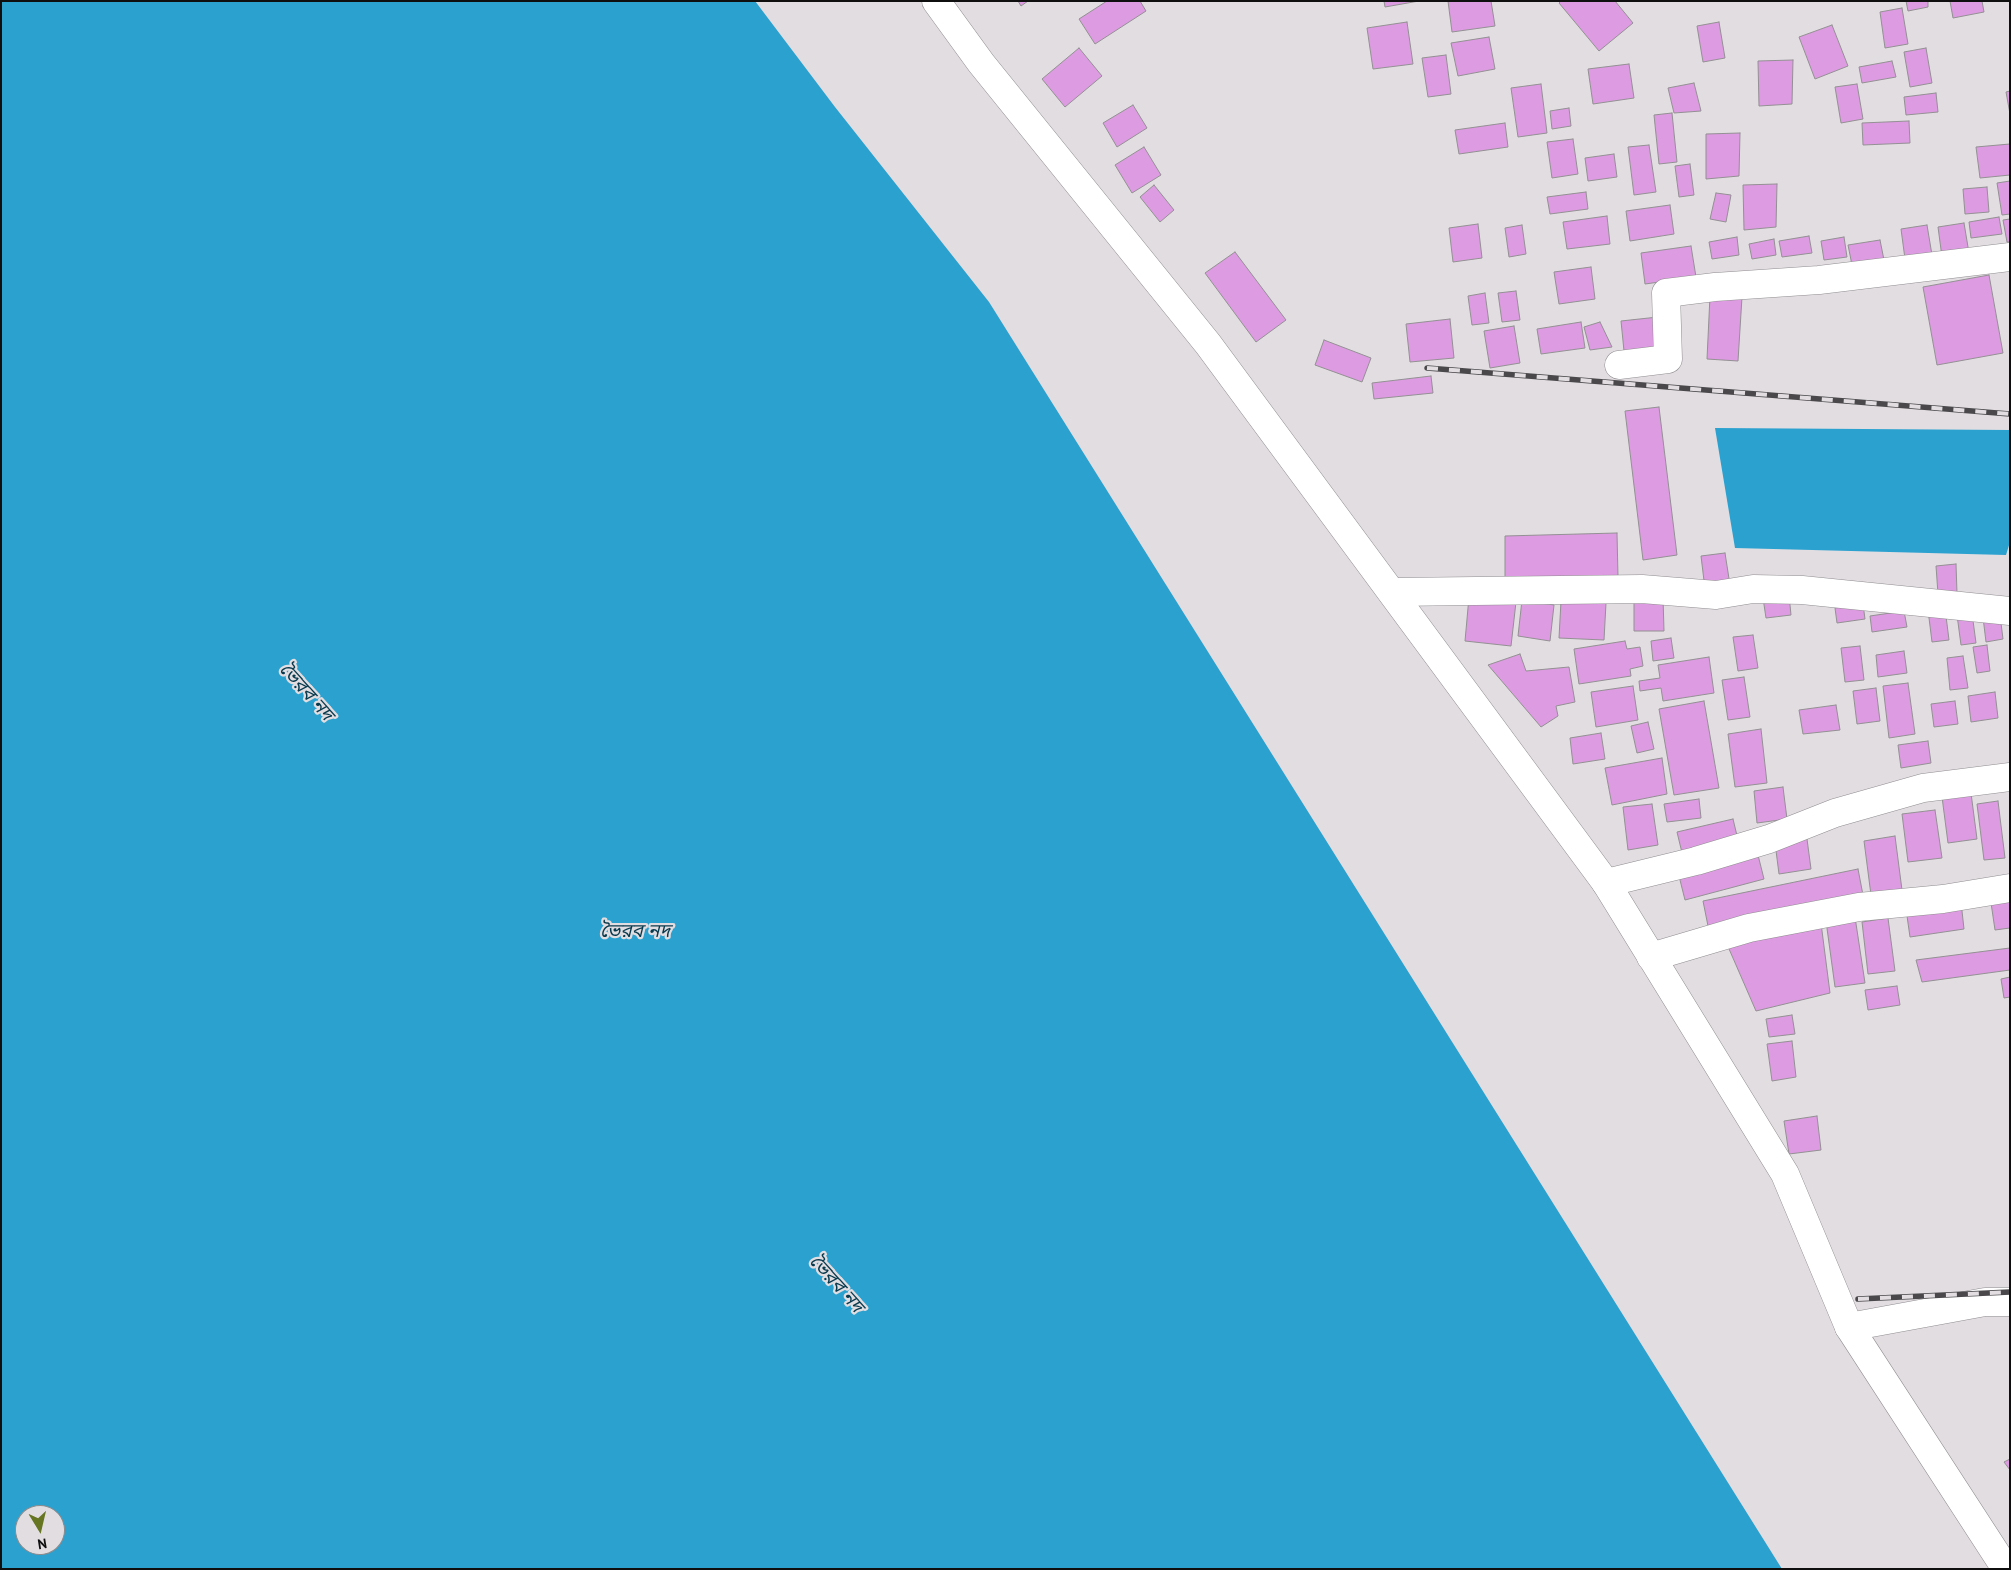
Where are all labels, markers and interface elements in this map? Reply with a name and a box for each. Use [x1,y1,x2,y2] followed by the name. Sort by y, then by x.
[274,658,338,726] water label: ভৈরব নদ
[600,921,670,943] water label: ভৈরব নদ
[804,1250,868,1318] water label: ভৈরব নদ
[15,1505,65,1555] north arrow
[36,1534,48,1553] text: N

